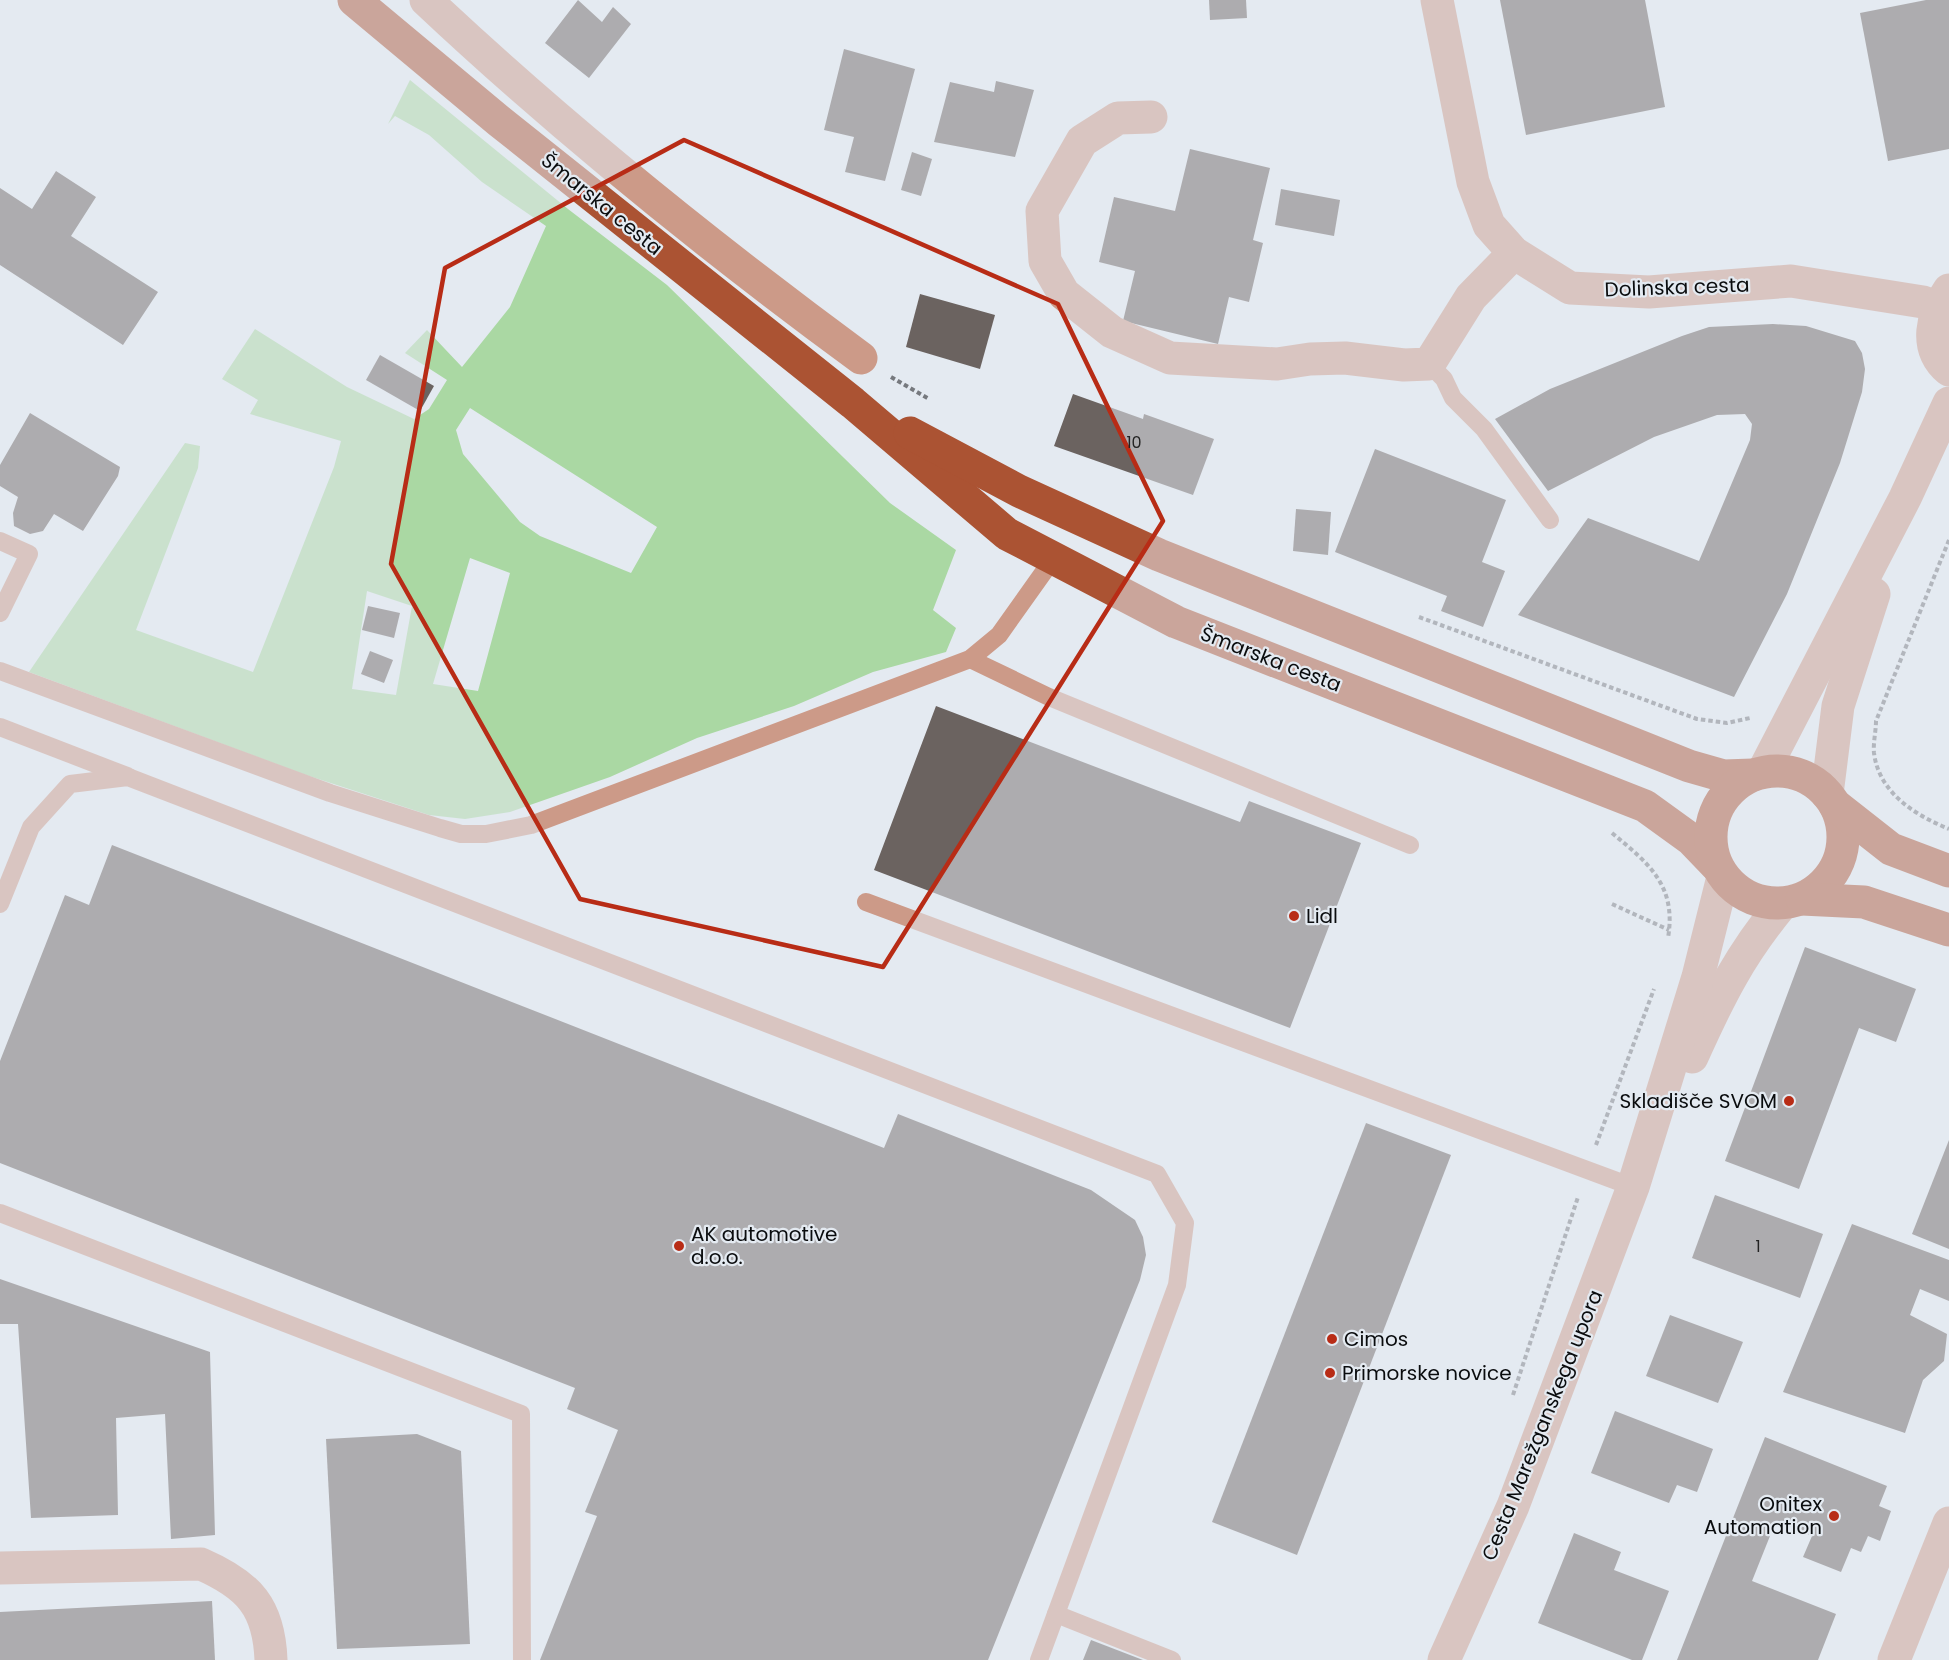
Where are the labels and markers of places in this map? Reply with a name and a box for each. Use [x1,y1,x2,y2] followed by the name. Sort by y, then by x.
[1306,902,1338,930] place label: Lidl
[1287,909,1301,923] marker: Lidl
[1620,1087,1777,1115] place label: Skladišče SVOM
[1782,1094,1796,1108] marker: Skladišče SVOM
[691,1220,837,1271] place label: AK automotive d.o.o.
[672,1239,686,1253] marker: AK automotive d.o.o.
[1344,1325,1408,1353] place label: Cimos
[1325,1332,1339,1346] marker: Cimos
[1342,1359,1512,1387] place label: Primorske novice
[1323,1366,1337,1380] marker: Primorske novice
[1704,1490,1822,1541] place label: Onitex Automation
[1827,1509,1841,1523] marker: Onitex Automation

